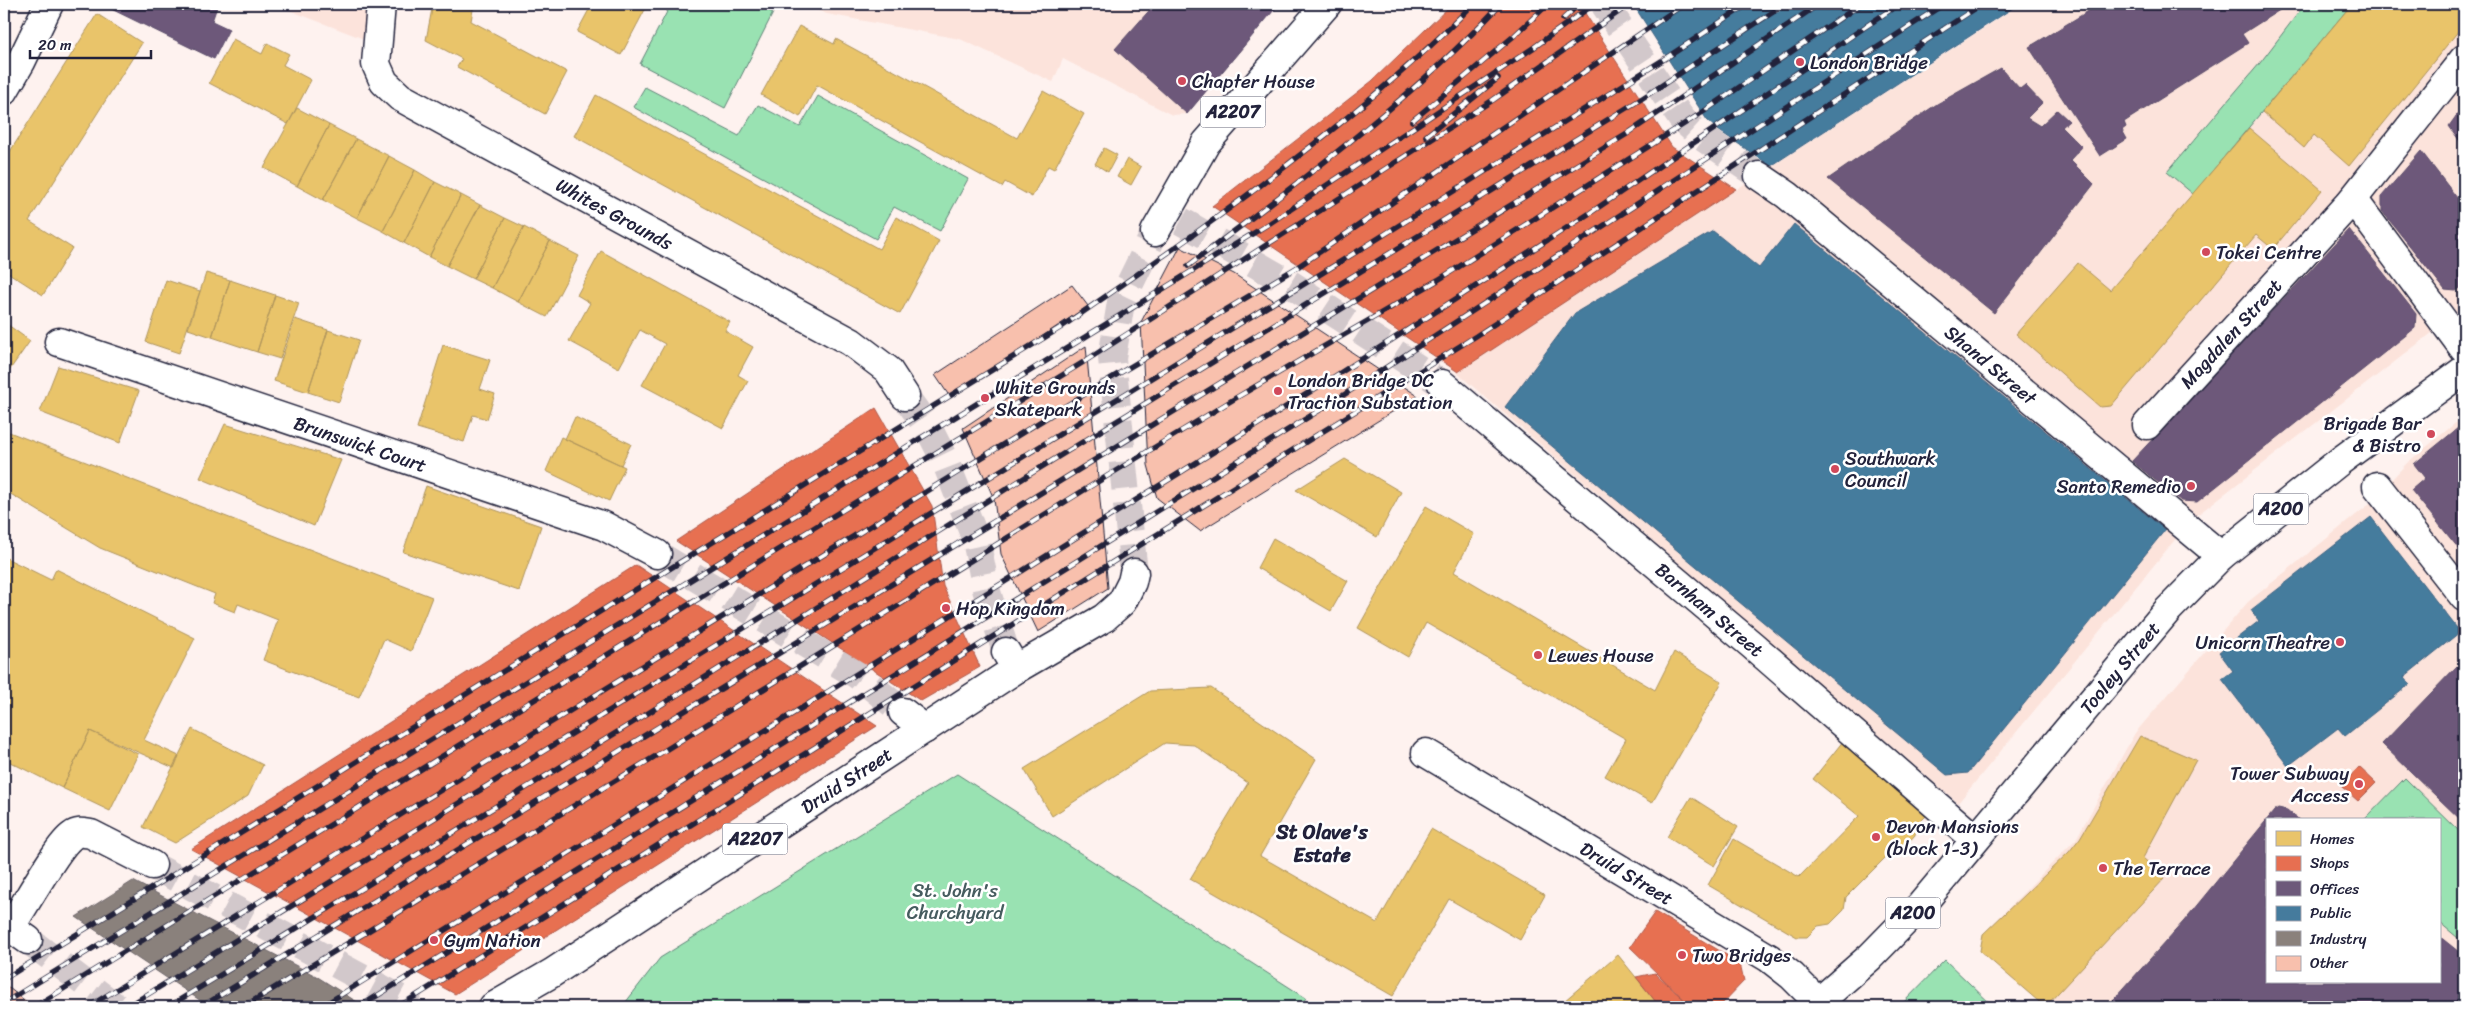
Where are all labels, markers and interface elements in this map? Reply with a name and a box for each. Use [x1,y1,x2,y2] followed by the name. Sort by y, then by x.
[30,28,151,60] scale bar
[38,32,72,58] text: 20 m
[1810,46,1928,79] place label: London Bridge
[1794,56,1806,68] marker: London Bridge
[1192,65,1315,98] place label: Chapter House
[1176,75,1188,87] marker: Chapter House
[1200,96,1266,128] road number: A2207
[550,168,679,259] street label: Whites Grounds
[2216,236,2322,269] place label: Tokei Centre
[2200,246,2212,258] marker: Tokei Centre
[2171,271,2290,396] street label: Magdalen Street
[1937,316,2045,414] street label: Shand Street
[1288,364,1453,419] place label: London Bridge DC Traction Substation
[995,371,1115,426] place label: White Grounds Skatepark
[1272,385,1284,397] marker: London Bridge DC Traction Substation
[979,392,991,404] marker: White Grounds Skatepark
[289,406,431,482] street label: Brunswick Court
[2323,407,2422,462] place label: Brigade Bar & Bistro
[2425,428,2437,440] marker: Brigade Bar & Bistro
[1845,442,1936,497] place label: Southwark Council
[1829,463,1841,475] marker: Southwark Council
[2057,470,2181,503] place label: Santo Remedio
[2185,480,2197,492] marker: Santo Remedio
[2254,494,2308,524] road number: A200
[1648,554,1772,665] street label: Barnham Street
[956,592,1065,625] place label: Hop Kingdom
[940,602,952,614] marker: Hop Kingdom
[2071,614,2168,722] street label: Tooley Street
[2195,626,2330,659] place label: Unicorn Theatre
[2334,636,2346,648] marker: Unicorn Theatre
[1548,639,1654,672] place label: Lewes House
[1532,649,1544,661] marker: Lewes House
[794,738,899,823] street label: Druid Street
[2230,757,2349,812] place label: Tower Subway Access
[2353,778,2365,790] marker: Tower Subway Access
[1886,810,2019,865] place label: Devon Mansions (block 1-3)
[1275,815,1369,873] district label: St Olave's Estate
[2266,818,2440,984] legend
[722,824,788,854] road number: A2207
[2310,826,2354,852] text: Homes
[1870,831,1882,843] marker: Devon Mansions (block 1-3)
[1574,832,1680,914] street label: Druid Street
[2310,850,2350,876] text: Shops
[2113,852,2211,885] place label: The Terrace
[2097,862,2109,874] marker: The Terrace
[907,874,1005,929] park label: St. John's Churchyard
[2310,876,2359,902] text: Offices
[1886,898,1940,928] road number: A200
[2310,900,2352,926] text: Public
[444,924,541,957] place label: Gym Nation
[2309,926,2367,952] text: Industry
[428,934,440,946] marker: Gym Nation
[1692,939,1792,972] place label: Two Bridges
[1676,949,1688,961] marker: Two Bridges
[2310,950,2349,976] text: Other

